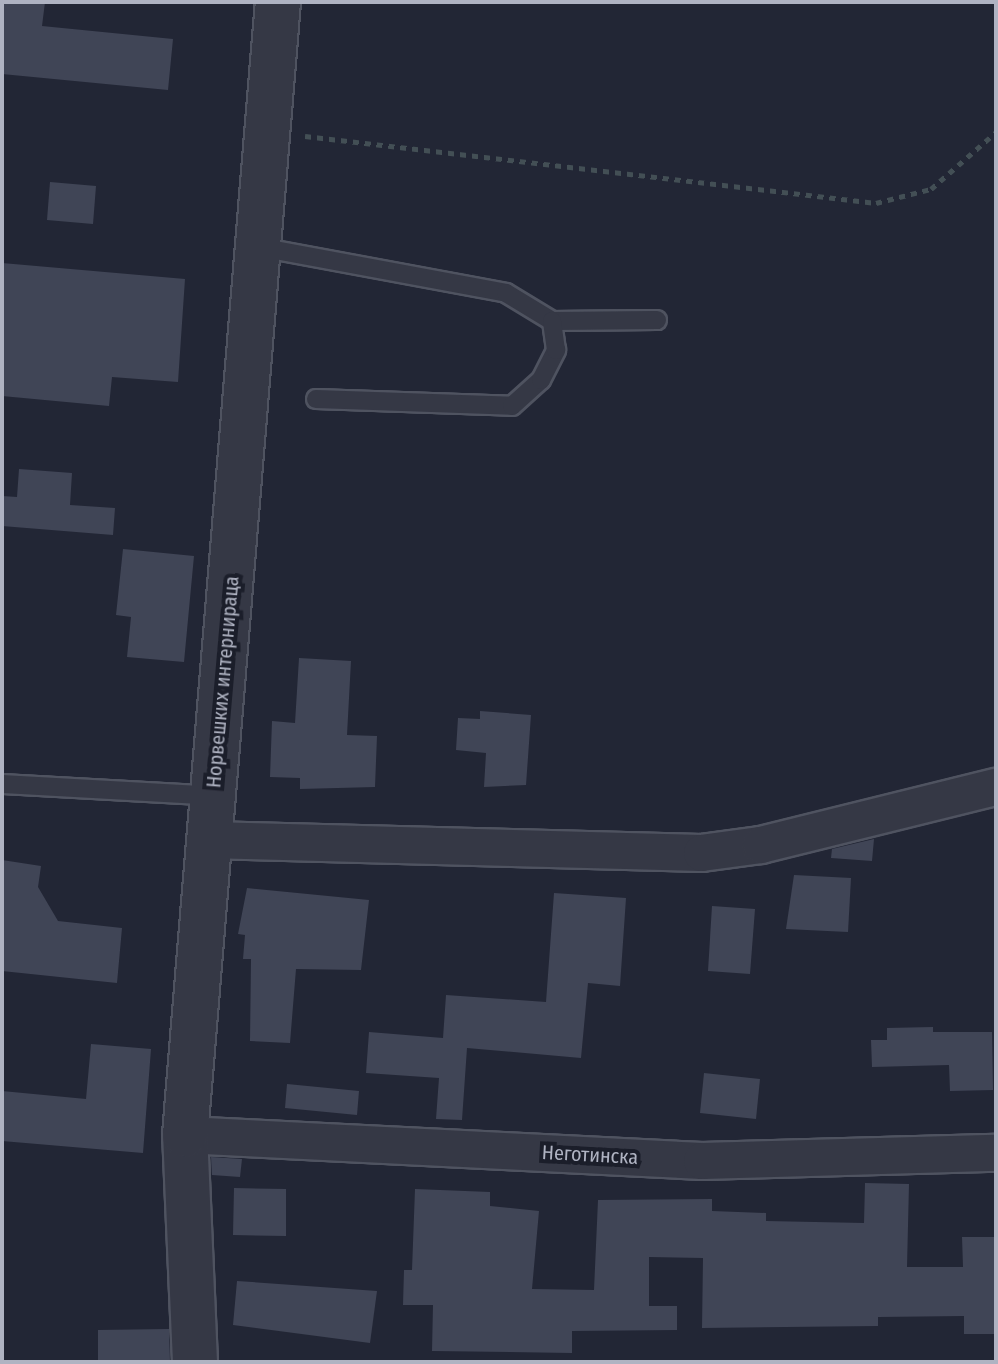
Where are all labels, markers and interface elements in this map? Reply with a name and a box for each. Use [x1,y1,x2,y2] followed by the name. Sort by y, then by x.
[202,575,244,789] street label: Норвешких интернираца
[541,1140,639,1170] street label: Неготинска

